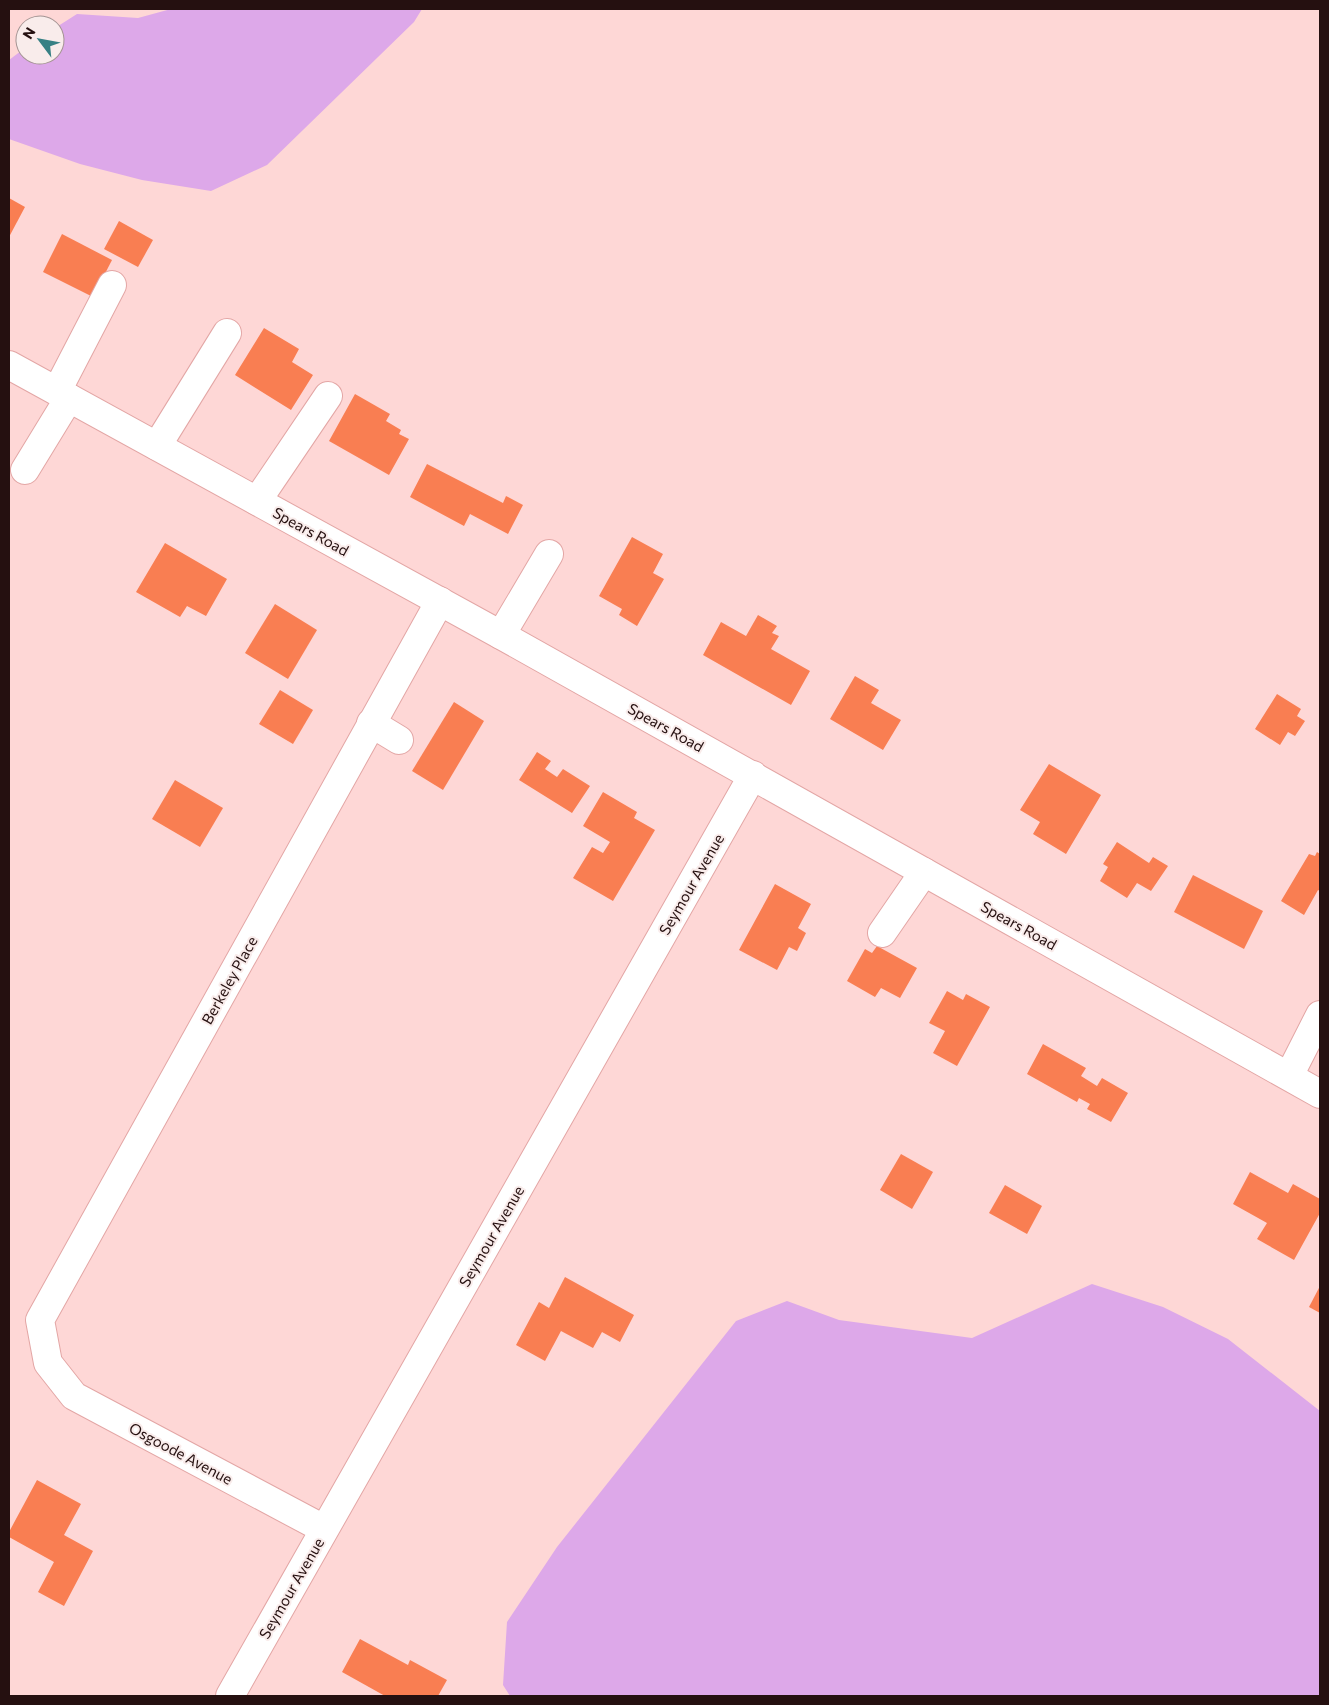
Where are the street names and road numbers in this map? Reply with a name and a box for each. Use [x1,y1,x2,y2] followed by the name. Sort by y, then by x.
[270,503,352,559] street label: Spears Road
[625,699,707,755] street label: Spears Road
[655,830,727,938] street label: Seymour Avenue
[978,897,1060,953] street label: Spears Road
[197,933,261,1027] street label: Berkeley Place
[455,1182,527,1290] street label: Seymour Avenue
[126,1418,236,1488] street label: Osgoode Avenue
[255,1534,327,1642] street label: Seymour Avenue

